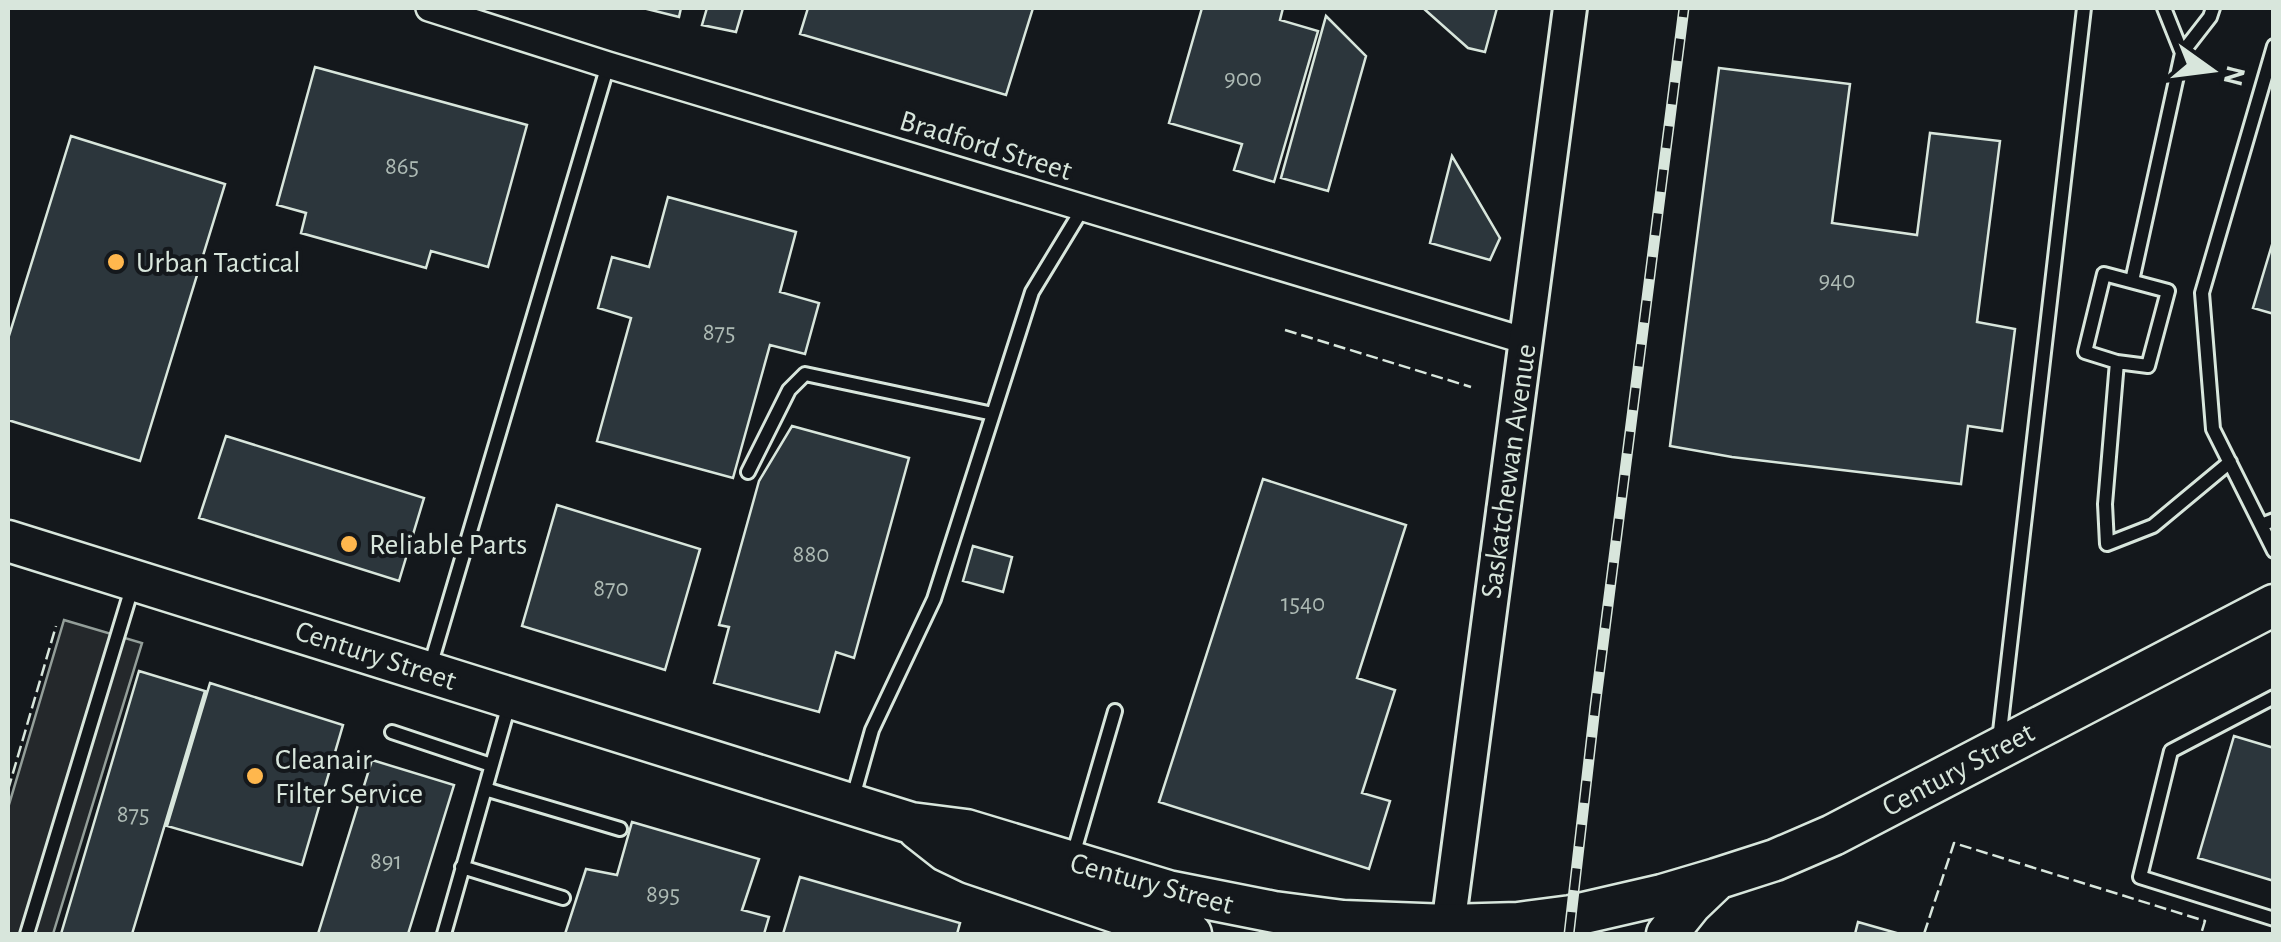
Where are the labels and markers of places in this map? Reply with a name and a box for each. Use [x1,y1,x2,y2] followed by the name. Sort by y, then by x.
[136,248,301,278] place label: Urban Tactical
[105,251,127,273] marker: Urban Tactical
[369,530,527,560] place label: Reliable Parts
[338,533,360,555] marker: Reliable Parts
[275,745,423,809] place label: Cleanair Filter Service
[244,765,266,787] marker: Cleanair Filter Service

